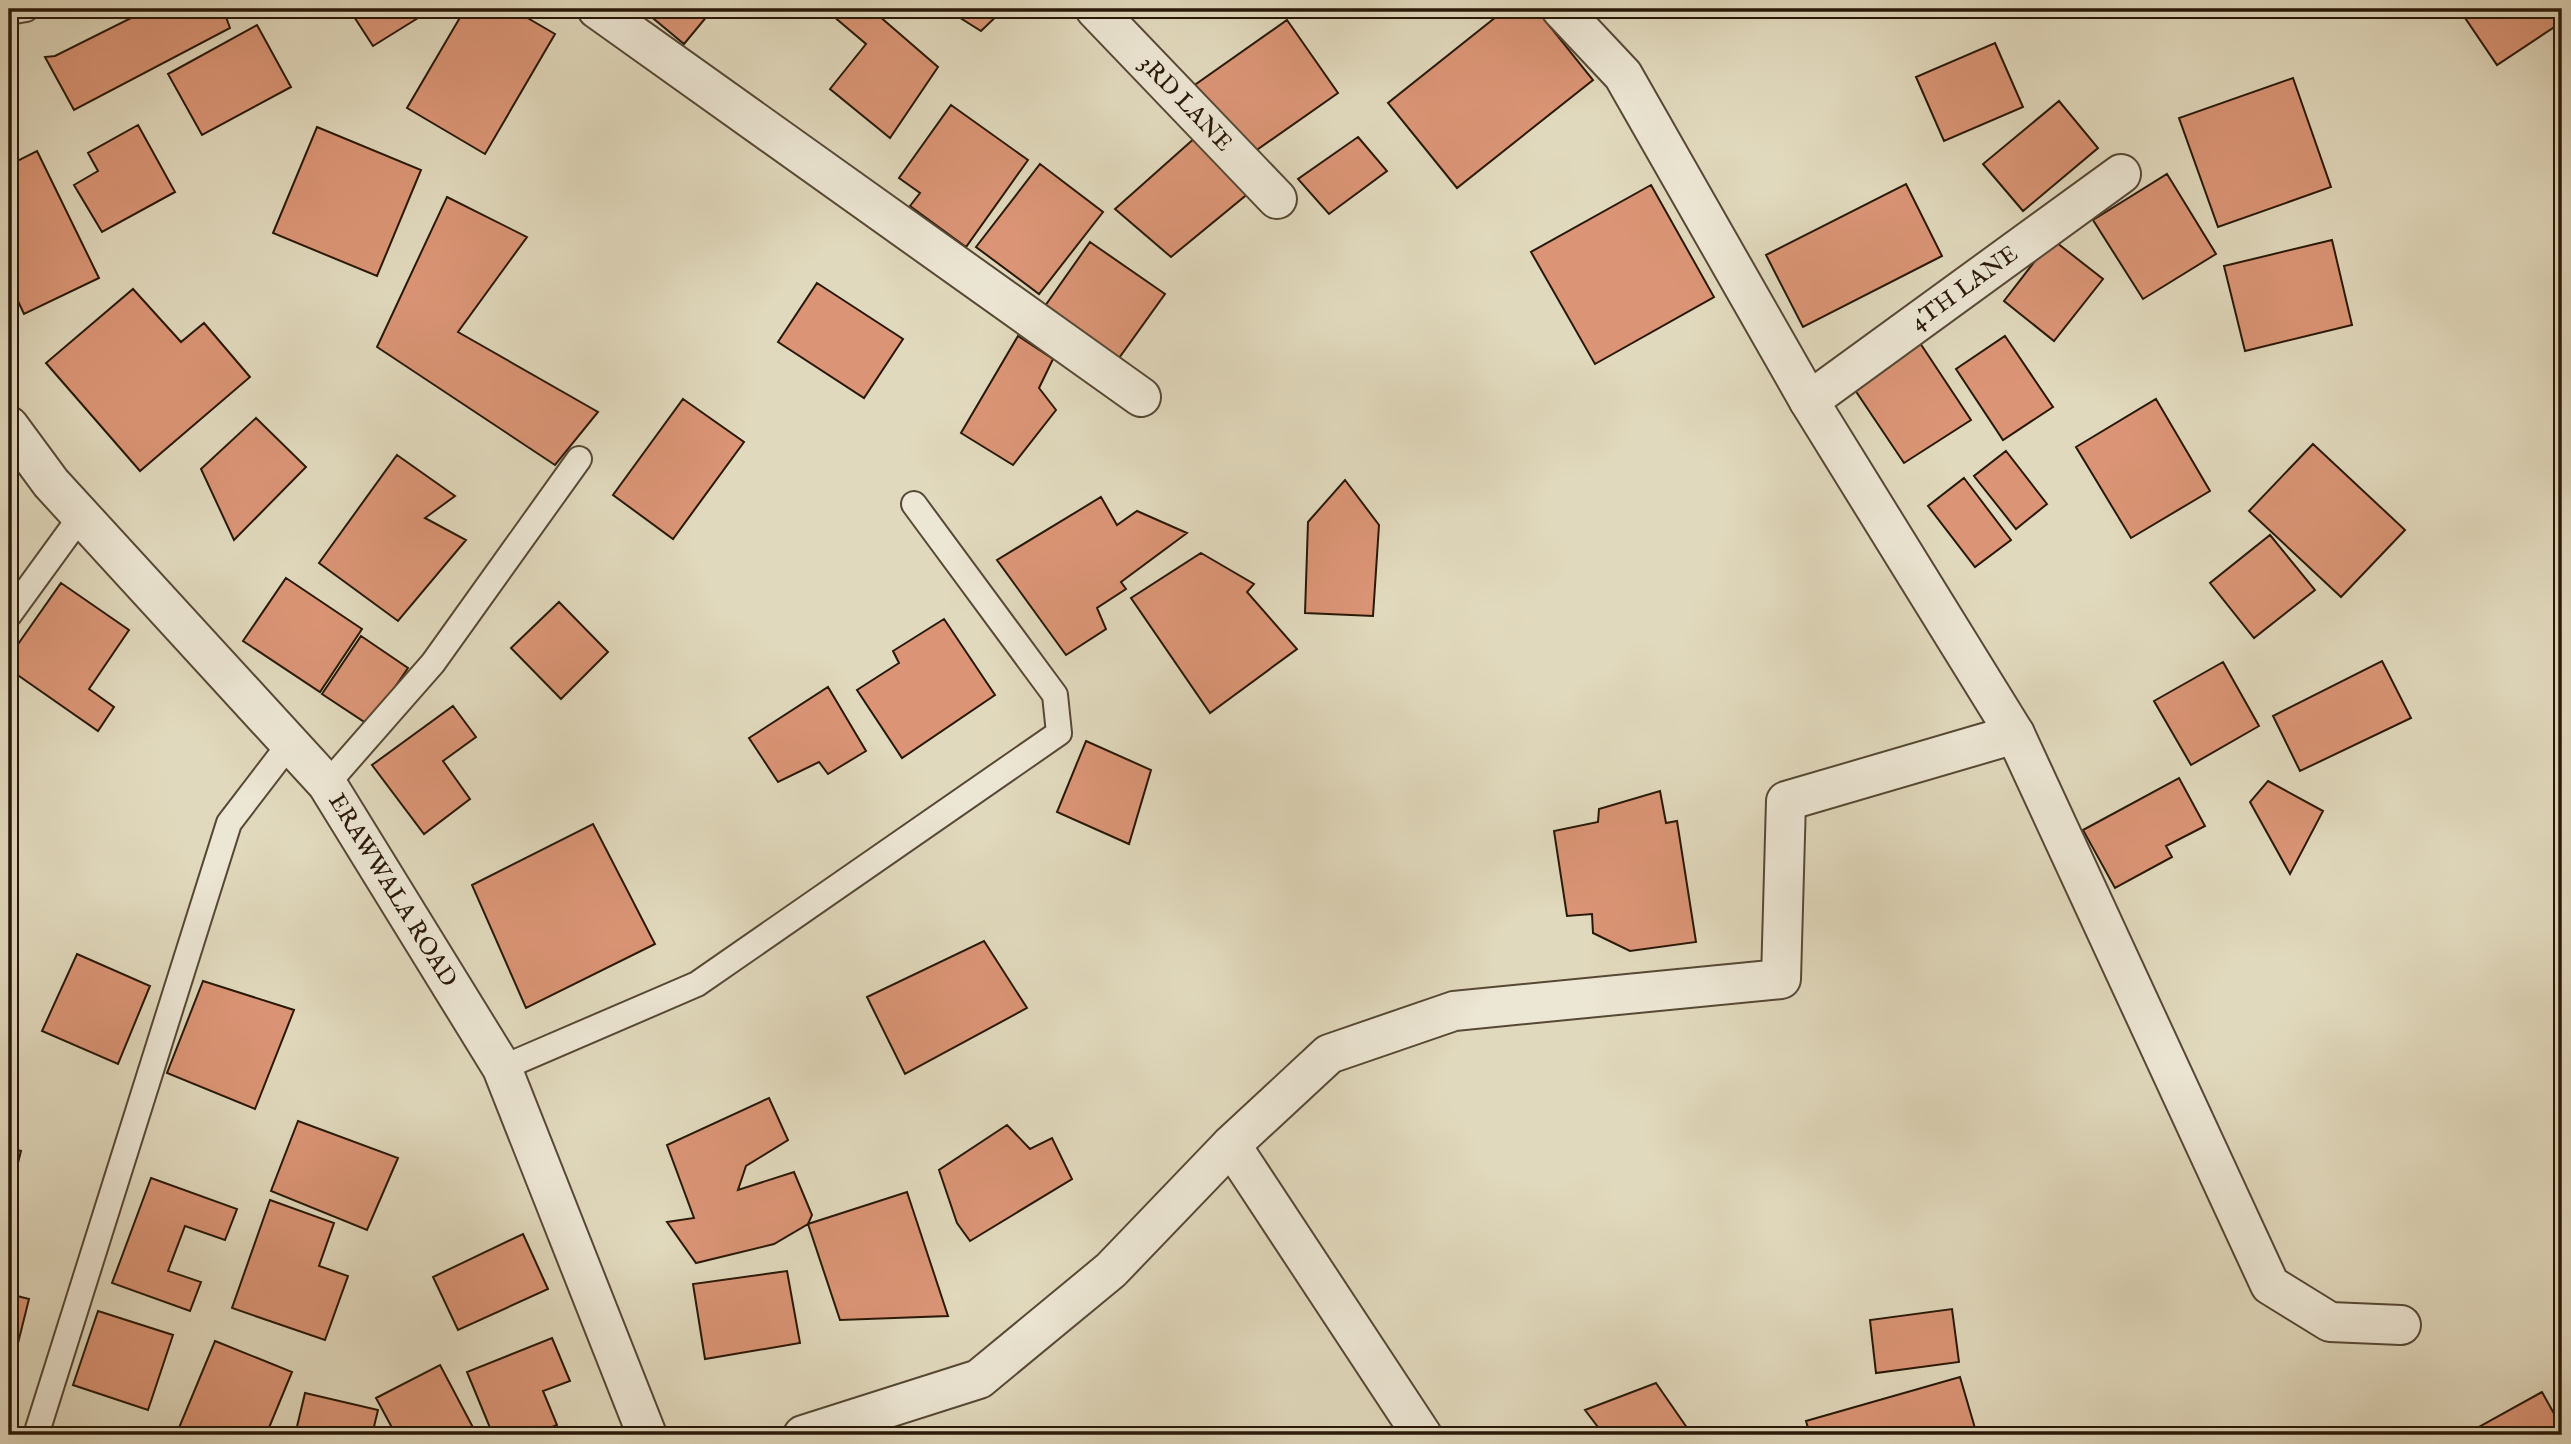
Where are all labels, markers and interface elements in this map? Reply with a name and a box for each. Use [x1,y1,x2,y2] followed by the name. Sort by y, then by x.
[1132,49,1239,158] street label: 3RD LANE
[1904,238,2024,338] street label: 4TH LANE
[321,788,464,993] street label: ERAWWALA ROAD

